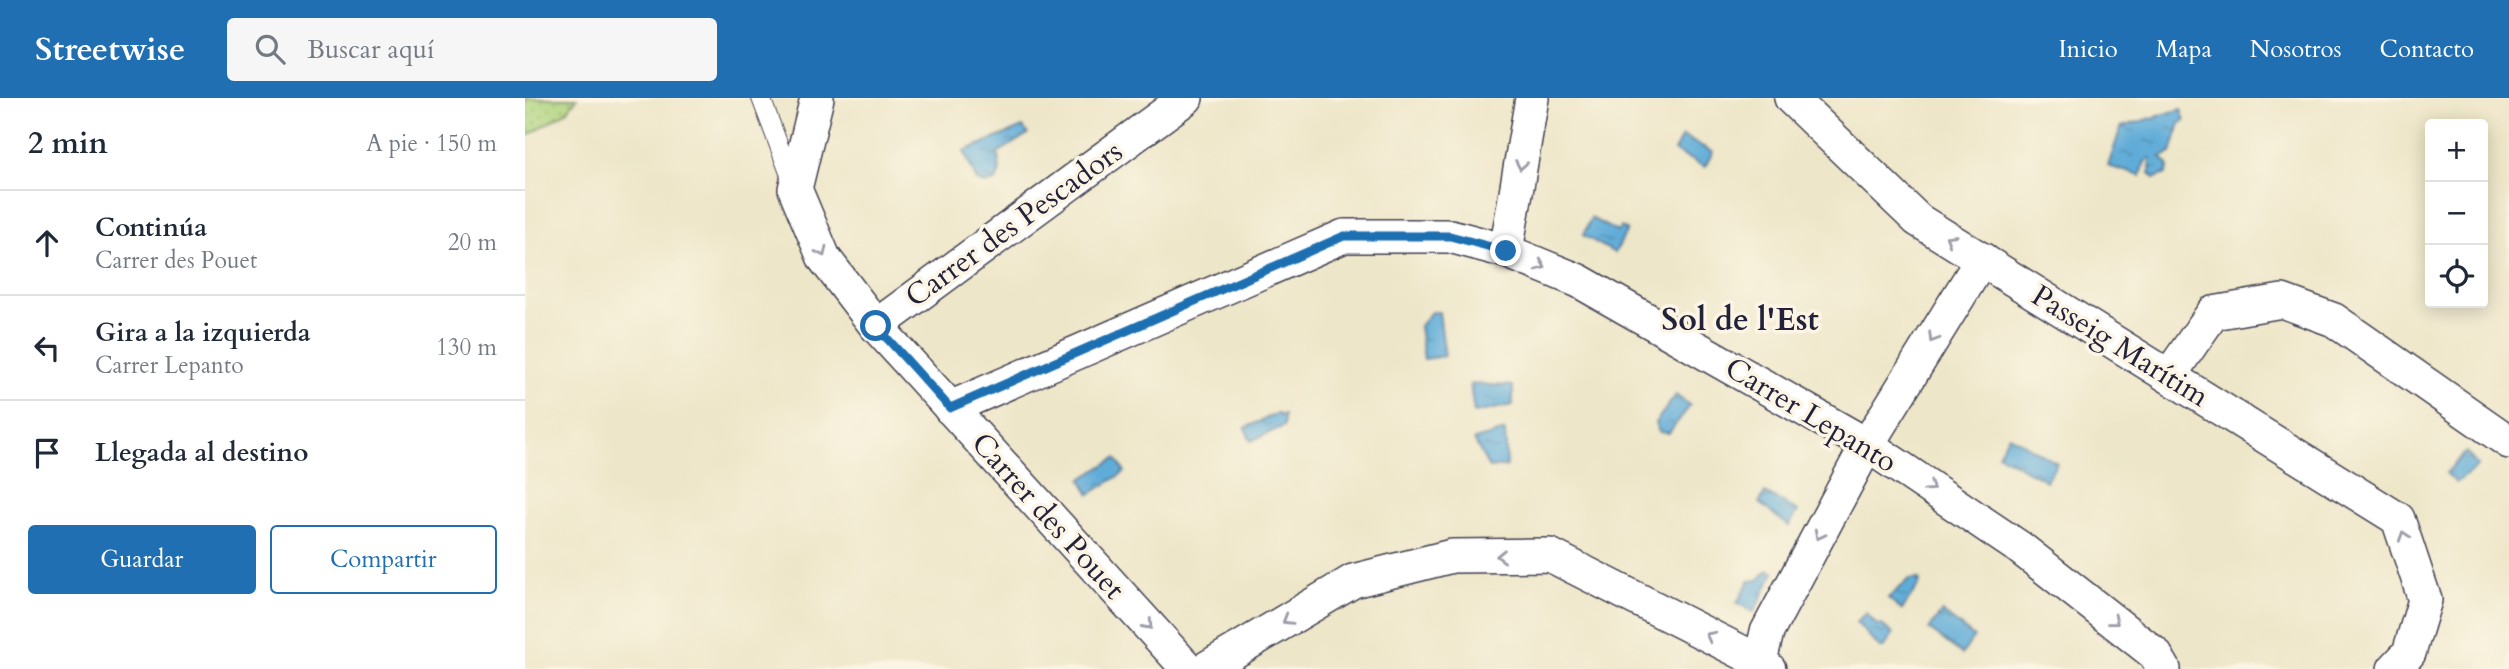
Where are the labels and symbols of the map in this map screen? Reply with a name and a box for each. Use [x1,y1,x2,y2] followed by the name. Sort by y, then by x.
[897,131,1131,317] street label: Carrer des Pescadors
[1514,159,1529,171] one-way arrow
[1490,235,1521,266] route end
[1945,235,1958,248] one-way arrow
[813,245,827,257] one-way arrow
[1534,258,1547,272] one-way arrow
[2024,275,2217,417] street label: Passeig Marítim
[1661,298,1819,342] district label: Sol de l'Est
[860,310,891,341] route start
[1928,330,1941,343] one-way arrow
[1717,348,1905,482] street label: Carrer Lepanto
[962,424,1134,609] street label: Carrer des Pouet
[1922,479,1935,492] one-way arrow
[1814,528,1827,540] one-way arrow
[2398,530,2412,542] one-way arrow
[1495,548,1506,564] one-way arrow
[1282,612,1295,625] one-way arrow
[2106,613,2119,626] one-way arrow
[1140,617,1152,630] one-way arrow
[1705,630,1717,644] one-way arrow

